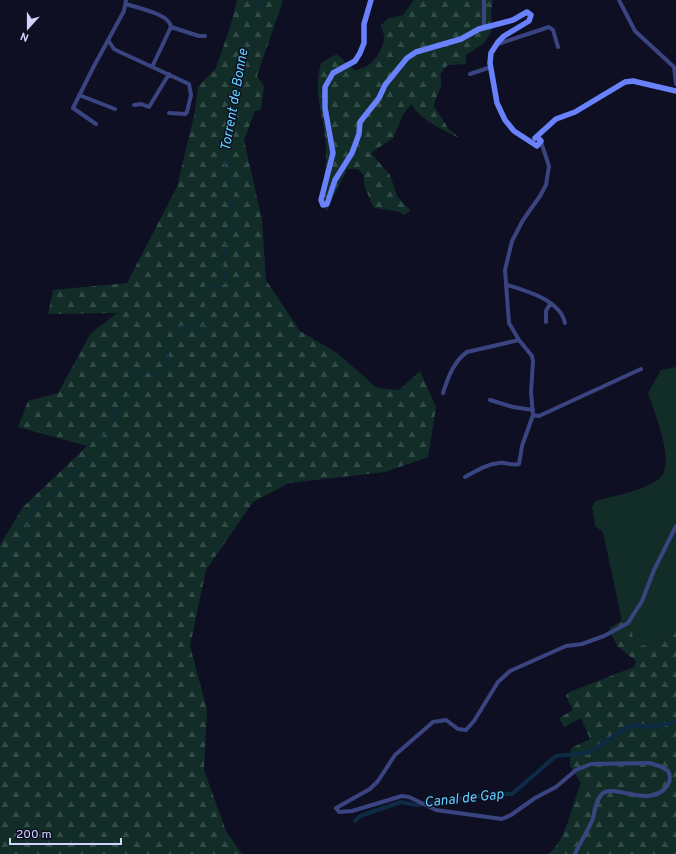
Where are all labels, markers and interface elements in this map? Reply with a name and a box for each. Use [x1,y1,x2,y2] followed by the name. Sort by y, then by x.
[8,8,48,48] north arrow
[19,28,31,44] text: N
[218,47,253,153] water label: Torrent de Bonne
[424,786,505,812] water label: Canal de Gap
[10,820,121,846] scale bar
[16,827,52,843] text: 200 m

